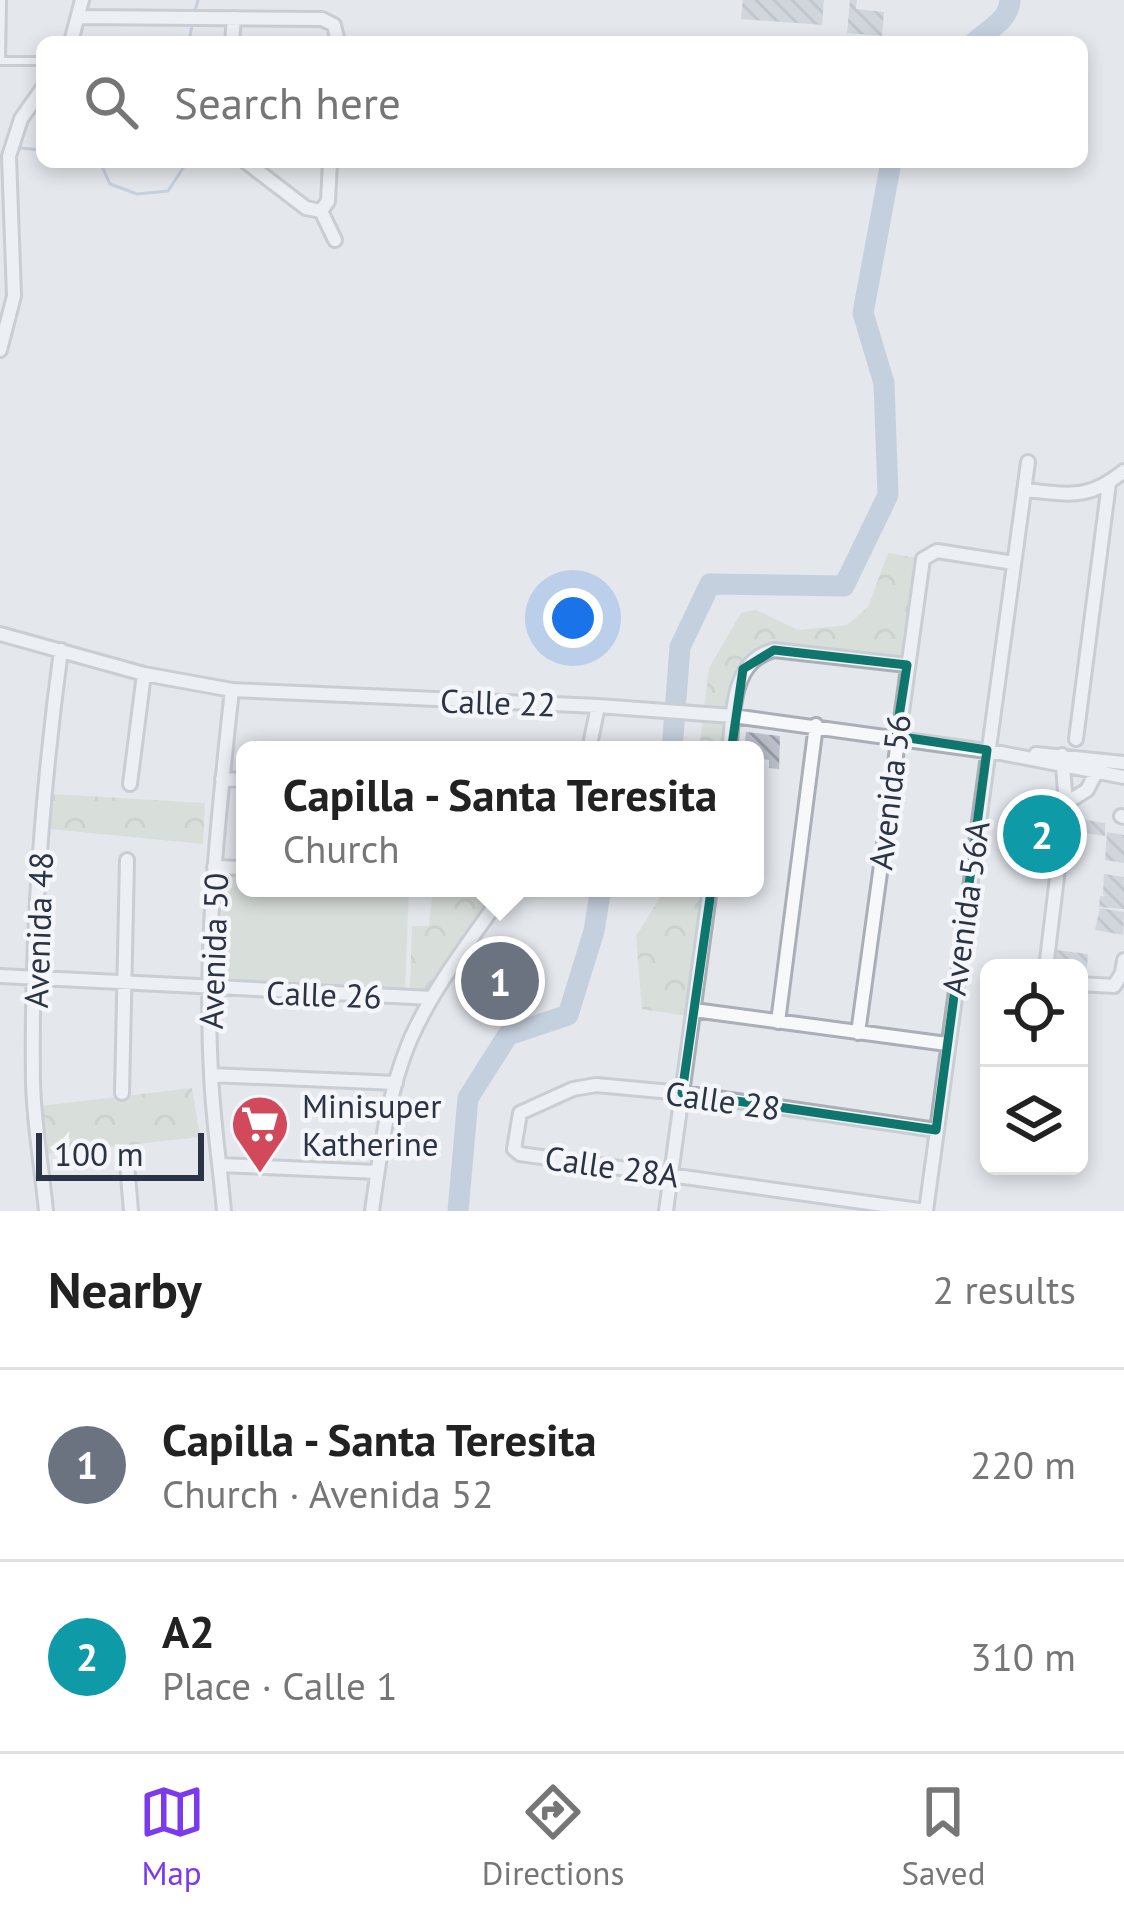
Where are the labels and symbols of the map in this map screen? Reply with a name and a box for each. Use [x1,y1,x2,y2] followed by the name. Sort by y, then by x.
[543,588,603,648] your location
[440,678,556,726] street label: Calle 22
[858,712,920,872] street label: Avenida 56
[1003,789,1081,879] pin: 2
[931,817,999,998] street label: Avenida 56A
[14,851,62,1009] street label: Avenida 48
[189,872,237,1030] street label: Avenida 50
[461,936,539,1026] pin: 1
[266,970,382,1018] street label: Calle 26
[663,1071,783,1129] street label: Calle 28
[302,1084,441,1165] place label: Minisuper Katherine
[229,1093,291,1175] supermarket icon: Minisuper Katherine
[36,1127,204,1180] scale bar
[542,1135,682,1197] street label: Calle 28A

